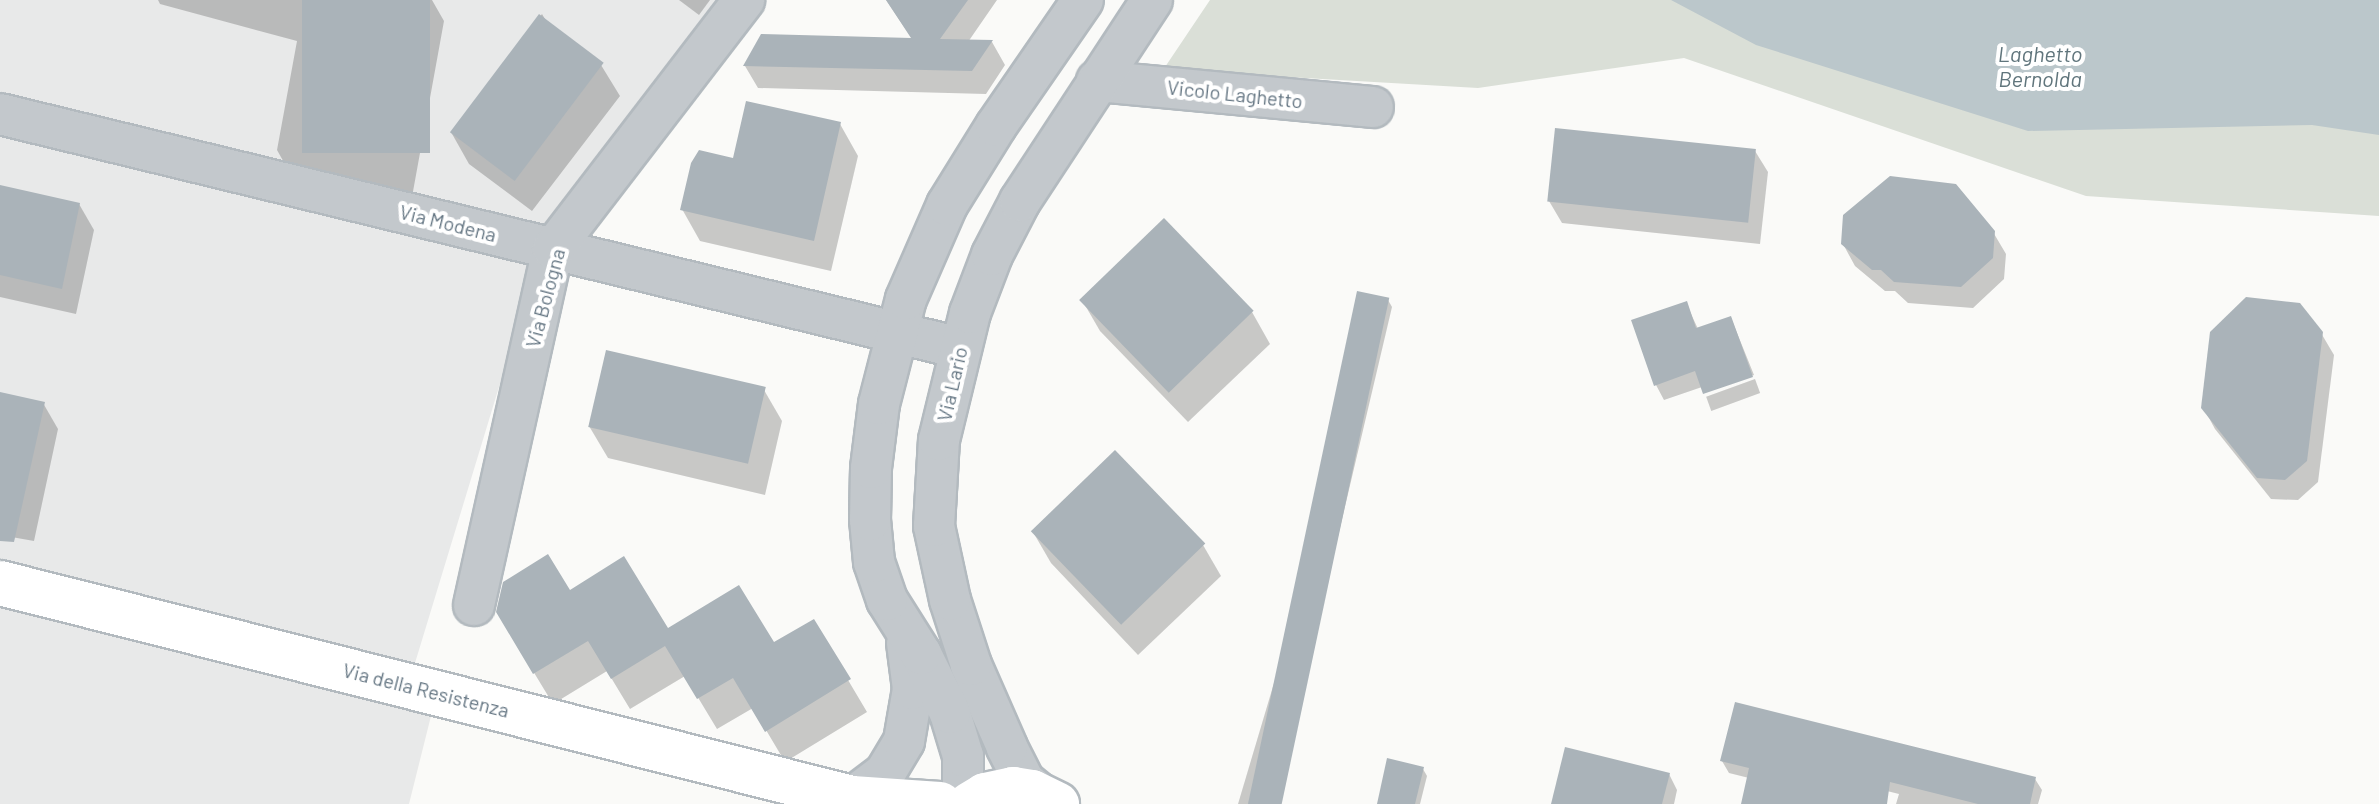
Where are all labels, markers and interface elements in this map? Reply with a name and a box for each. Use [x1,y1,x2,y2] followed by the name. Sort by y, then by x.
[1998,40,2082,92] water label: Laghetto Bernolda
[1166,75,1304,113] street label: Vicolo Laghetto
[397,199,499,247] street label: Via Modena
[520,246,570,350] street label: Via Bologna
[932,344,972,424] street label: Via Lario
[340,658,512,722] street label: Via della Resistenza

